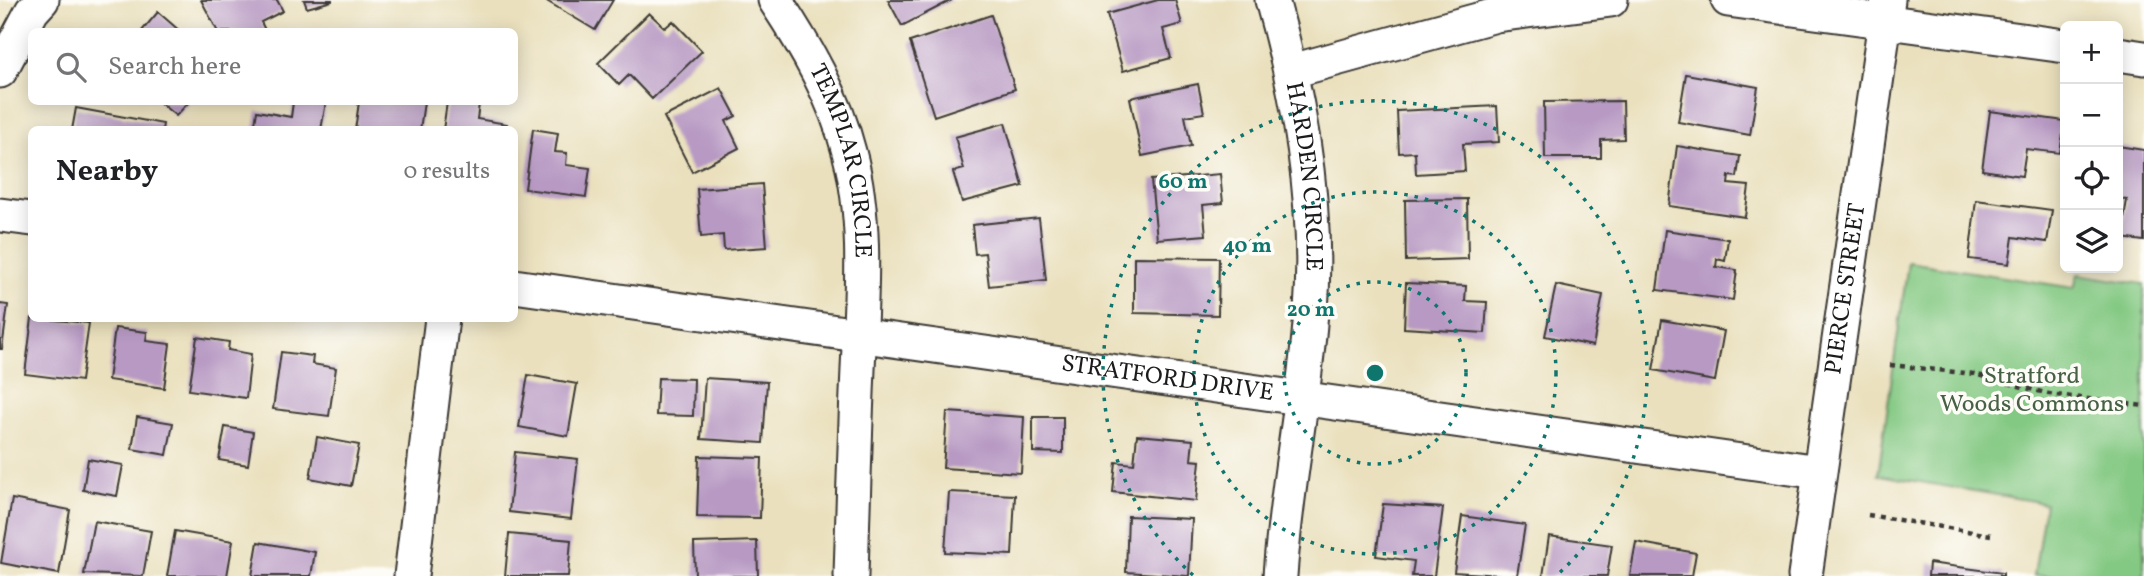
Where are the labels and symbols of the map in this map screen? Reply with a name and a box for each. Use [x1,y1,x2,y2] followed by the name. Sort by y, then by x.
[800,58,879,258] street label: TEMPLAR CIRCLE
[1276,79,1330,271] street label: HARDEN CIRCLE
[1159,168,1207,197] text: 60 m
[1817,201,1876,377] street label: PIERCE STREET
[1222,232,1272,261] text: 40 m
[1287,296,1335,325] text: 20 m
[1059,347,1276,411] street label: STRATFORD DRIVE
[1940,360,2124,422] park label: Stratford Woods Commons
[1363,361,1387,385] centre of rings

